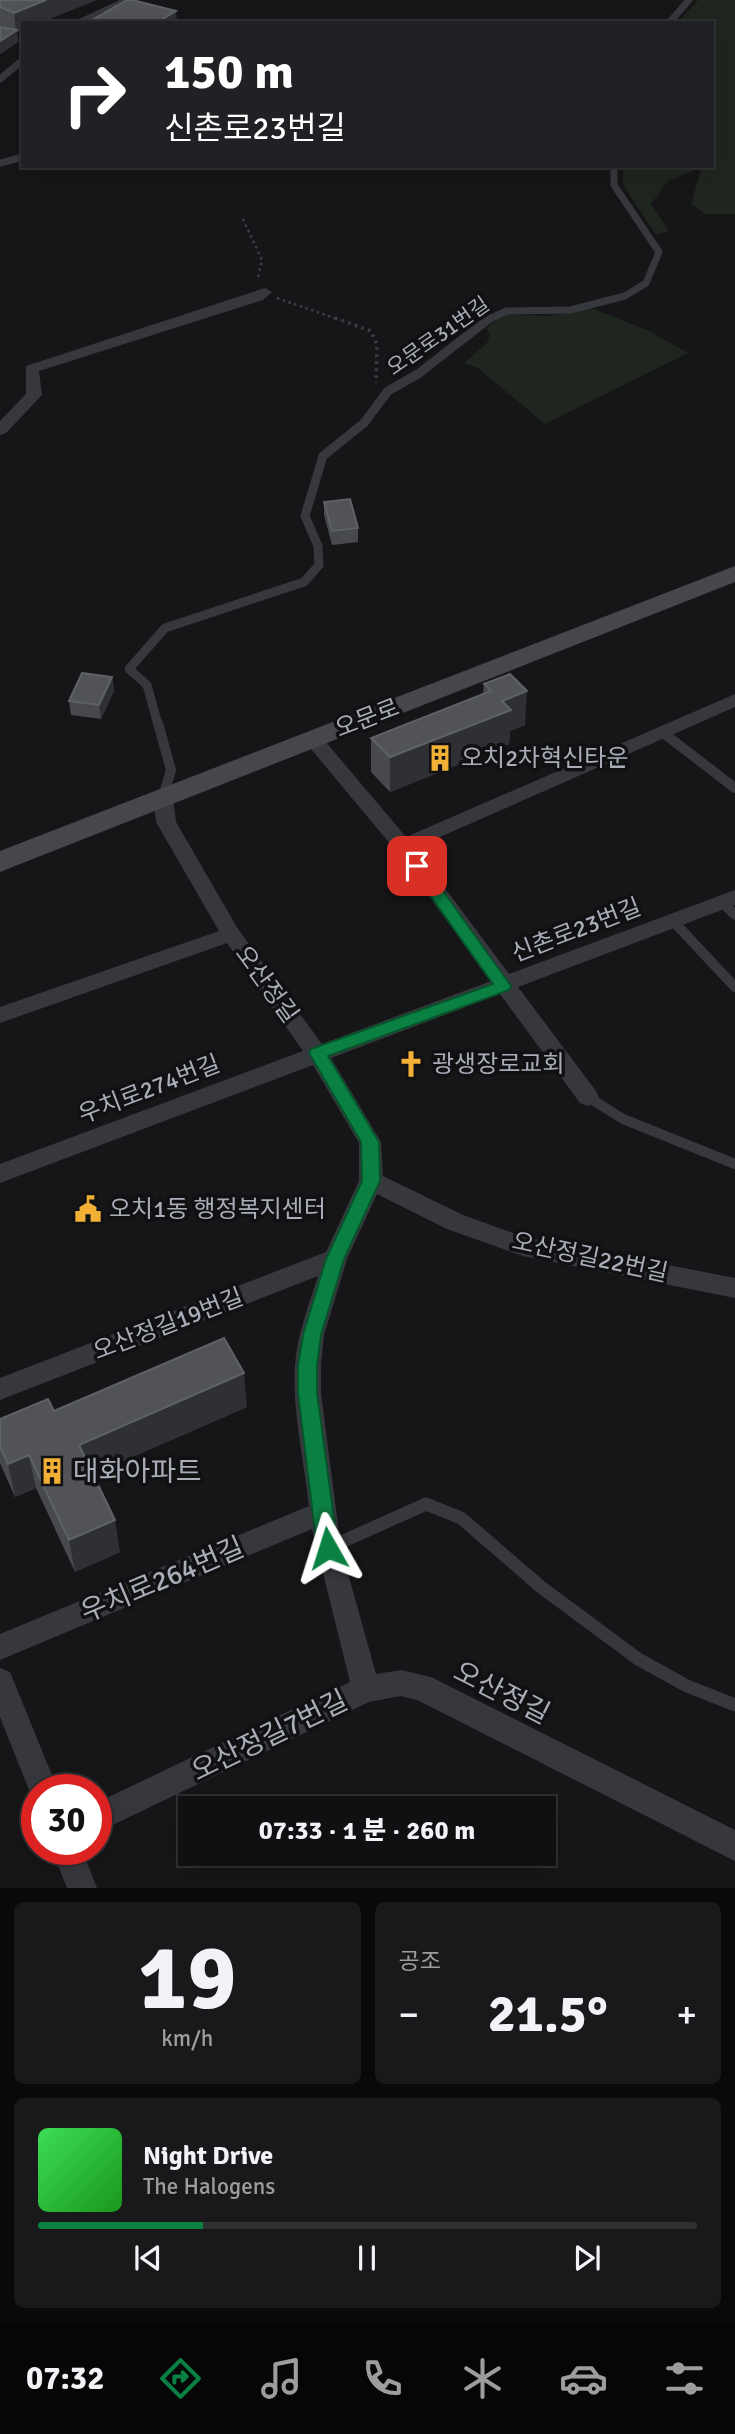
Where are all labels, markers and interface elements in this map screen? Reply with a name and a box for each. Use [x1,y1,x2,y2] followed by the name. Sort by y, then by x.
[164,42,294,102] text: 150 m
[49,49,140,140] icon: right
[164,109,346,148] text: 신촌로23번길
[382,291,494,381] street label: 오문로31번길
[331,692,403,744] street label: 오문로
[425,743,455,773] building icon: 오치2차혁신타운
[461,743,629,773] place label: 오치2차혁신타운
[387,836,447,896] pin
[398,847,436,885] icon: arrive
[507,892,645,968] street label: 신촌로23번길
[229,939,305,1029] street label: 오산정길
[74,1048,224,1130] street label: 우치로274번길
[396,1049,426,1079] church icon: 광생장로교회
[432,1049,564,1079] place label: 광생장로교회
[73,1194,103,1224] public building icon: 오치1동 행정복지센터
[109,1194,326,1224] place label: 오치1동 행정복지센터
[509,1226,671,1288] street label: 오산정길22번길
[89,1282,247,1366] street label: 오산정길19번길
[73,1455,202,1489] place label: 대화아파트
[37,1456,67,1486] building icon: 대화아파트
[291,1511,365,1585] position arrow
[76,1530,249,1630] street label: 우치로264번길
[448,1654,555,1731] street label: 오산정길
[186,1683,353,1788] street label: 오산정길7번길
[21,1774,112,1865] speed limit sign: 30
[259,1815,475,1847] text: 07:33 · 1 분 · 260 m
[138,1922,236,2035] text: 19
[399,1947,441,1976] text: 공조
[488,1982,608,2046] text: 21.5°
[399,1991,419,2038] text: −
[676,1991,697,2038] text: +
[161,2024,213,2053] text: km/h
[143,2140,273,2172] text: Night Drive
[143,2172,275,2201] text: The Halogens
[129,2239,167,2277] icon: previous
[348,2239,386,2277] icon: pause
[568,2239,606,2277] icon: next
[156,2354,205,2403] icon: directions
[257,2354,306,2403] icon: music
[358,2354,407,2403] icon: phone
[458,2354,507,2403] icon: climate
[559,2354,608,2403] icon: car
[660,2354,709,2403] icon: filters
[26,2359,104,2398] text: 07:32

